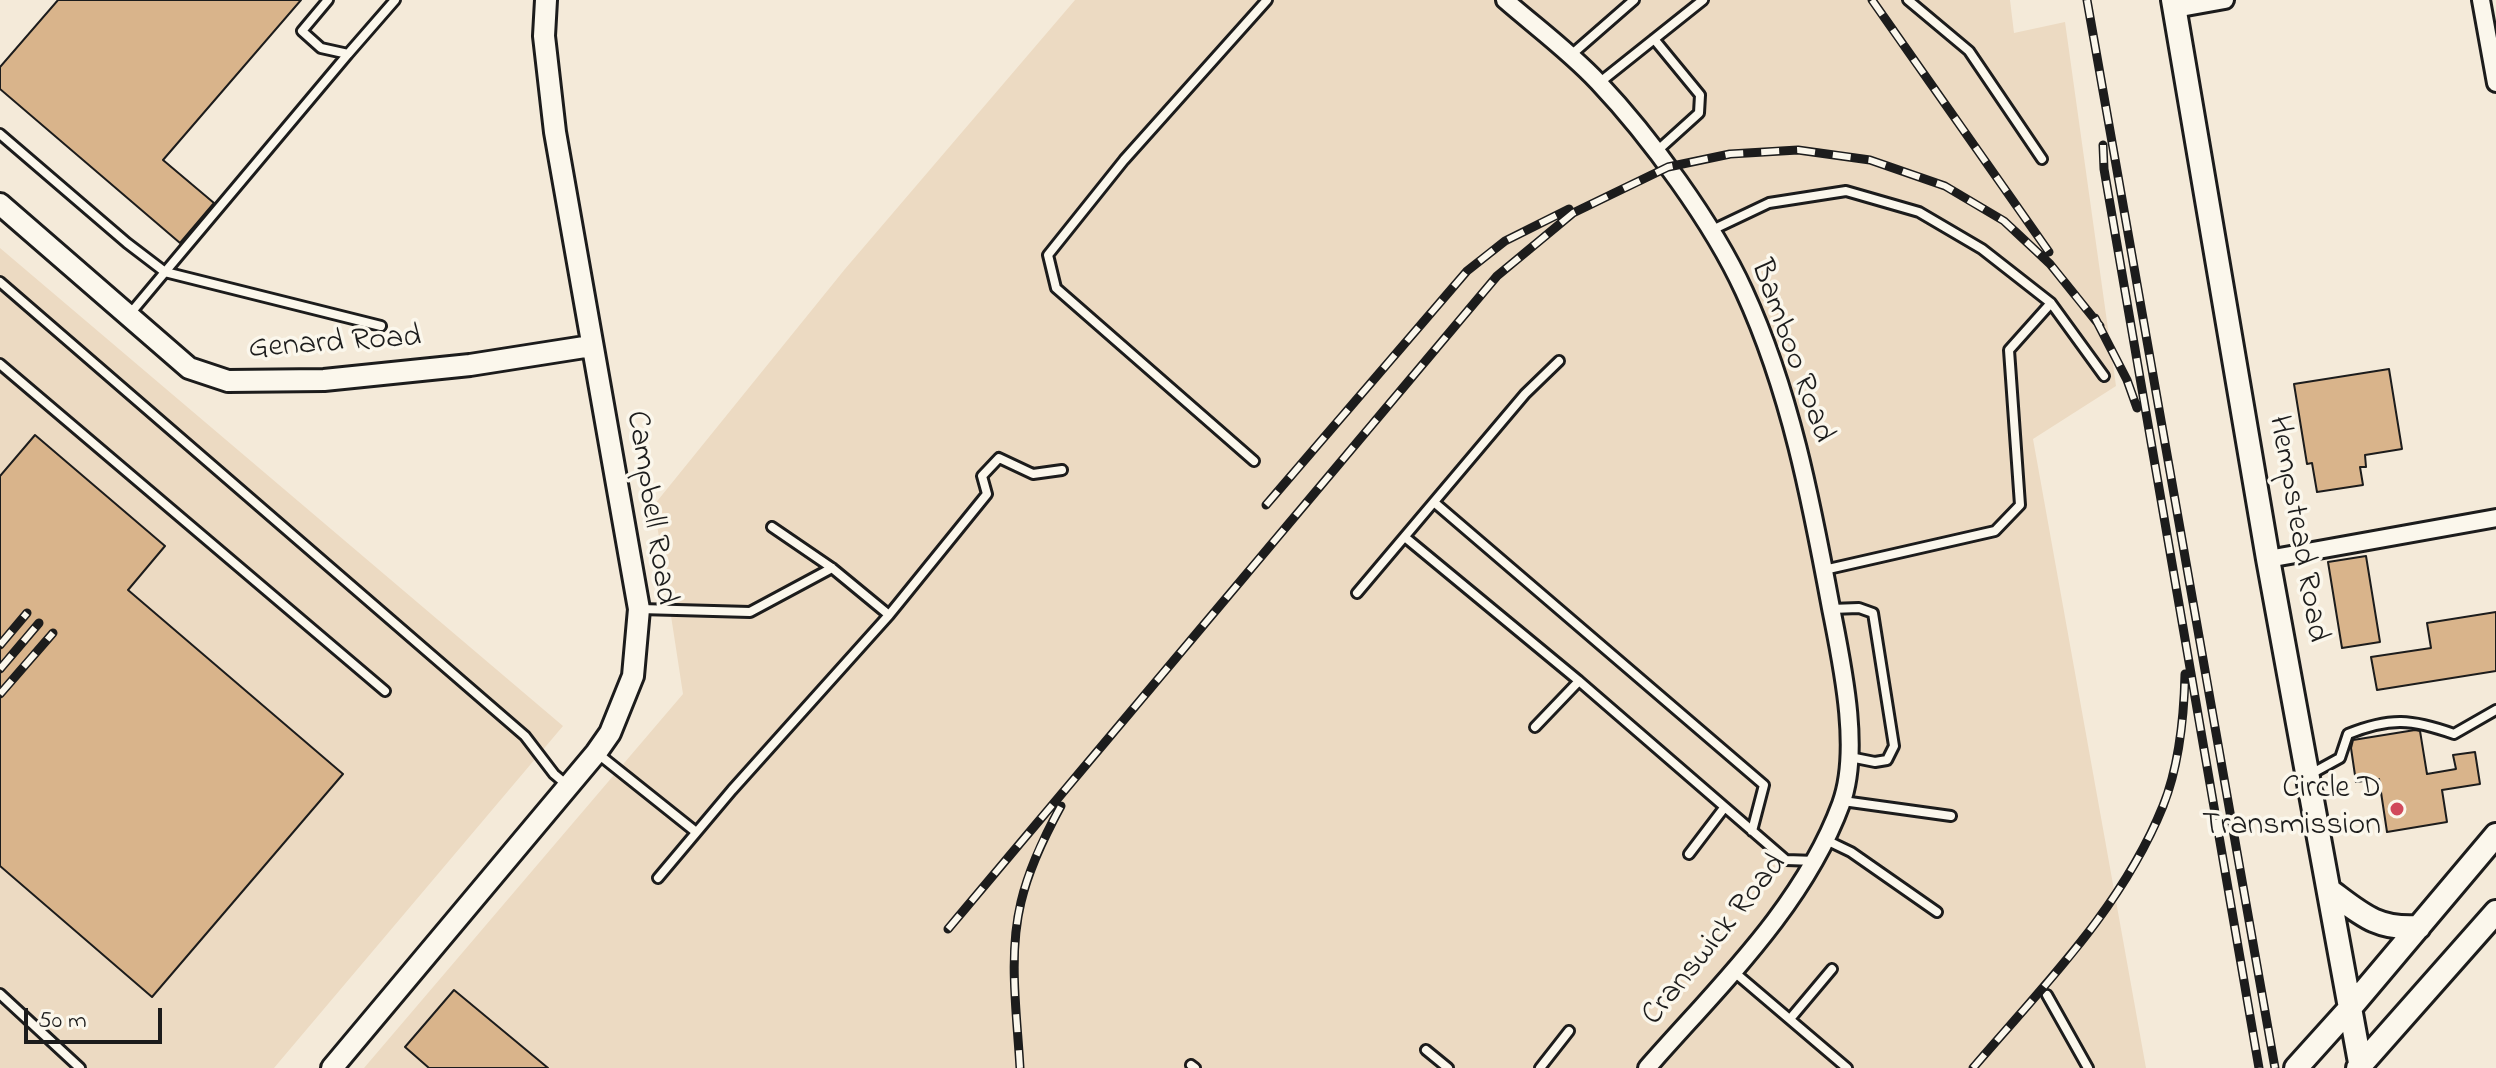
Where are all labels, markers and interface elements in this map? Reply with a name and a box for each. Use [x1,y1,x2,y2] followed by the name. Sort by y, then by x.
[1739,255,1841,449] street label: Bamboo Road
[247,320,423,370] street label: Genard Road
[615,408,683,608] street label: Campbell Road
[2257,413,2335,645] street label: Hempstead Road
[2202,772,2381,847] place label: Circle D Transmission
[2388,800,2406,818] marker: Circle D Transmission
[1635,848,1797,1034] street label: Cranswick Road
[28,992,166,1042] scale bar
[38,1004,87,1039] text: 50 m

